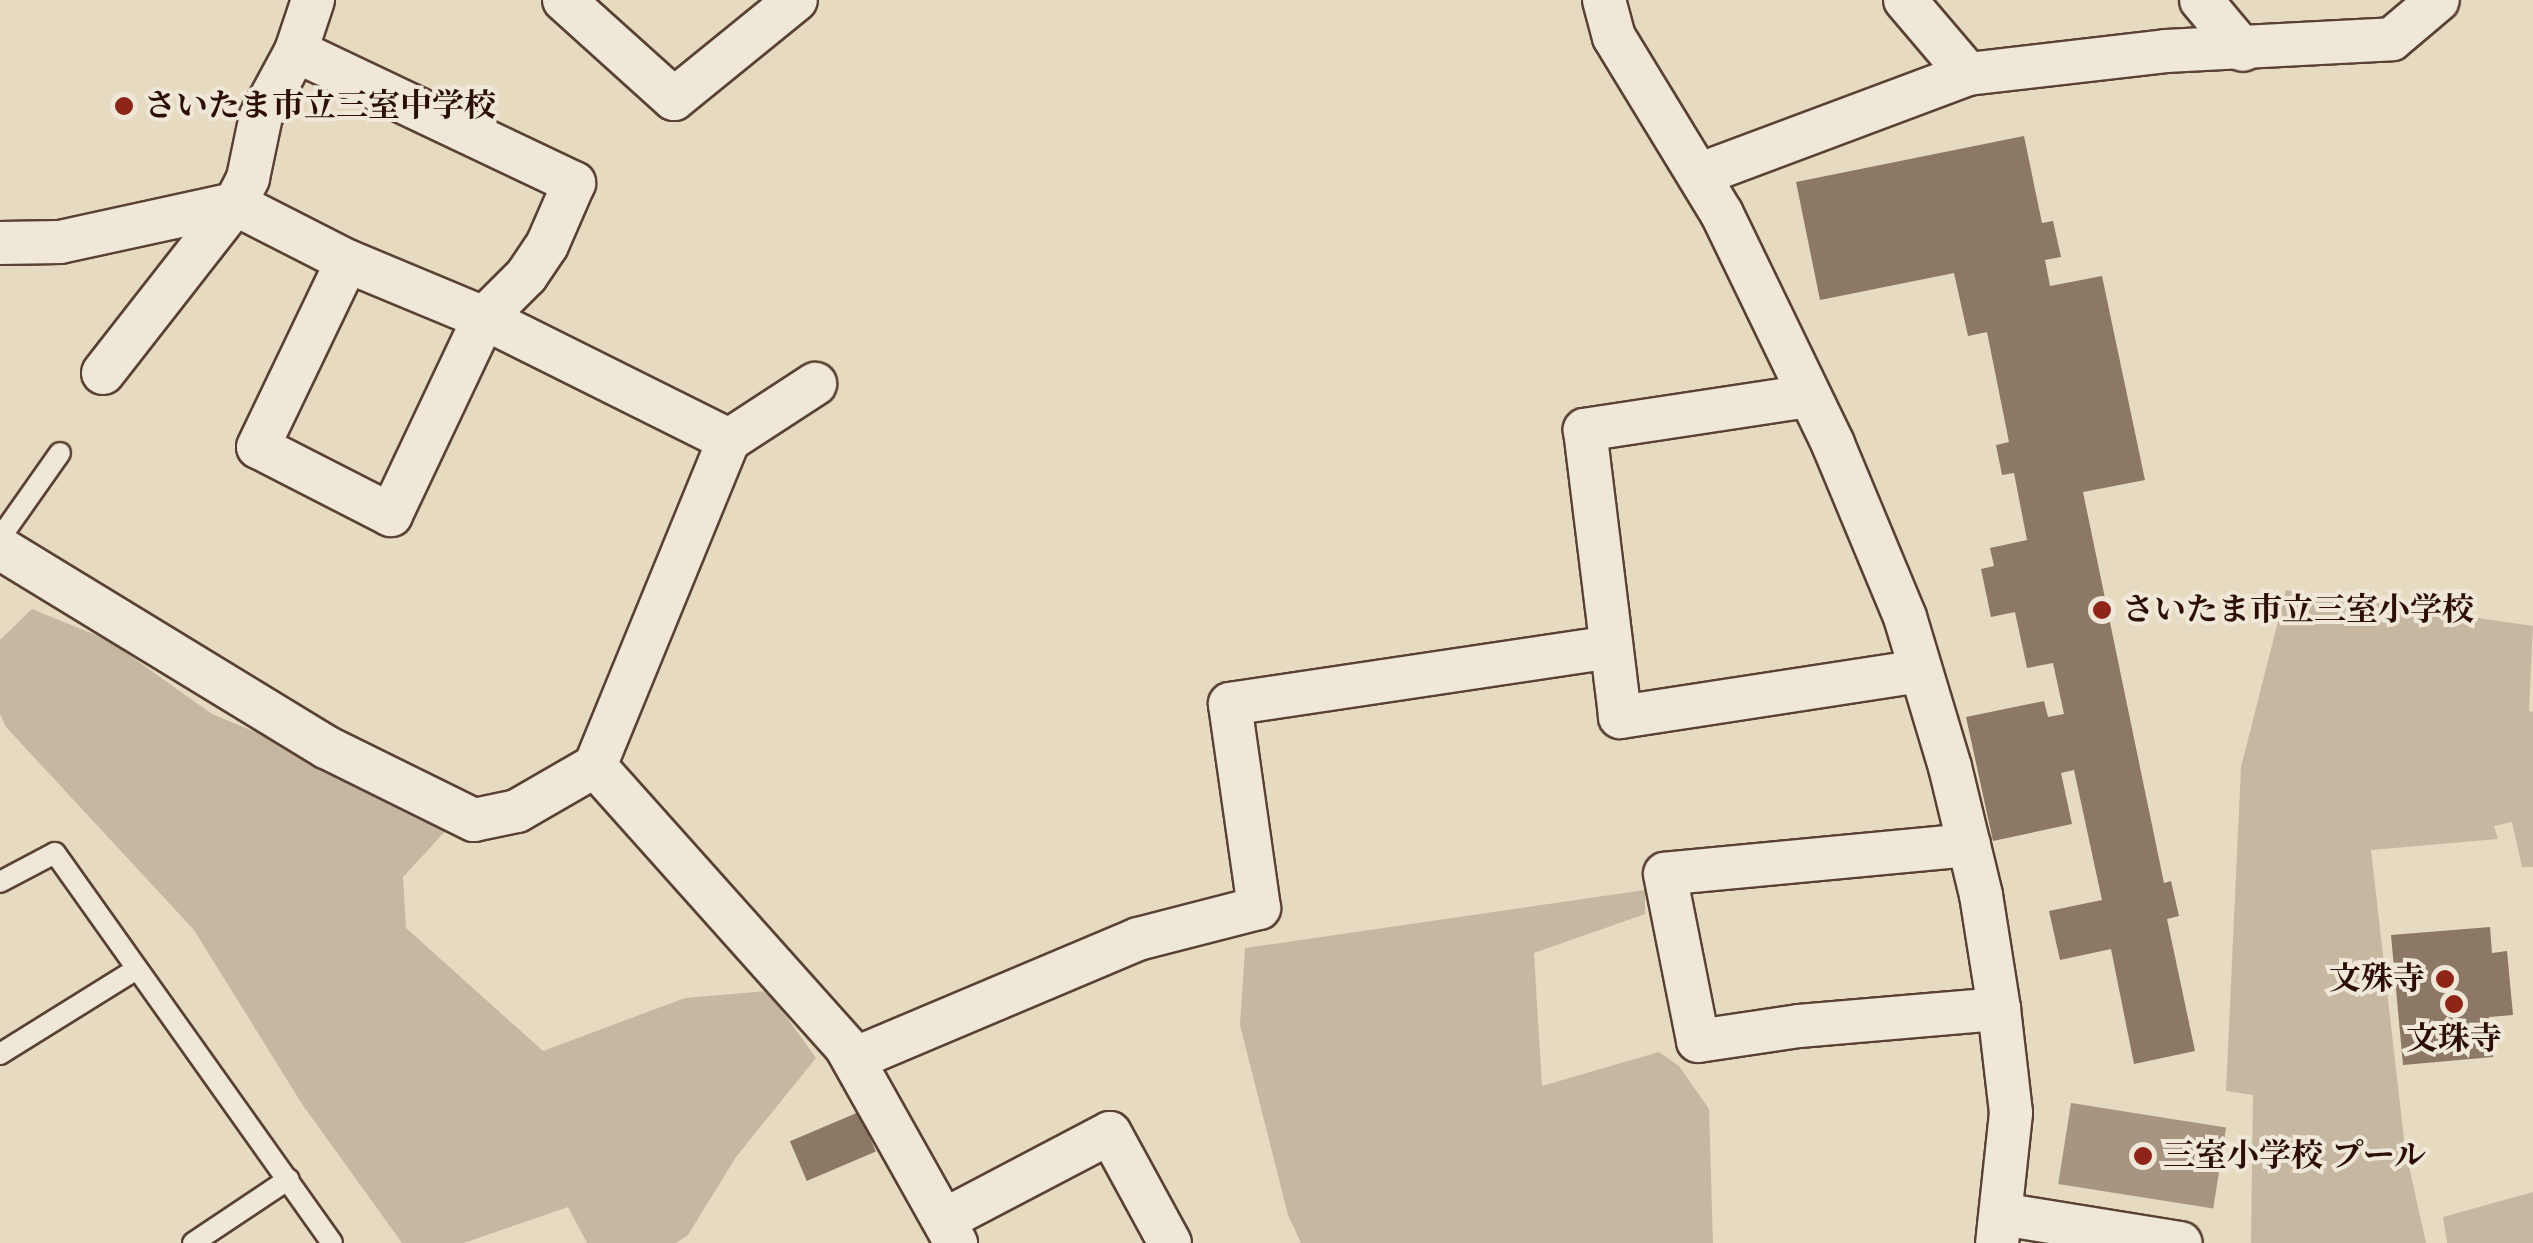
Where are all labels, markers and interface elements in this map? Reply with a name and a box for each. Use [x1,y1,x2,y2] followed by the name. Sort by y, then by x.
[144,87,496,125] place label: さいたま市立三室中学校
[113,95,135,117] marker: さいたま市立三室中学校
[2122,591,2474,629] place label: さいたま市立三室小学校
[2091,599,2113,621] marker: さいたま市立三室小学校
[2329,960,2425,998] place label: 文殊寺
[2434,968,2456,990] marker: 文殊寺
[2443,993,2465,1015] marker: 文珠寺
[2406,1020,2502,1058] place label: 文珠寺
[2163,1137,2427,1175] place label: 三室小学校 プール
[2132,1145,2154,1167] marker: 三室小学校 プール

